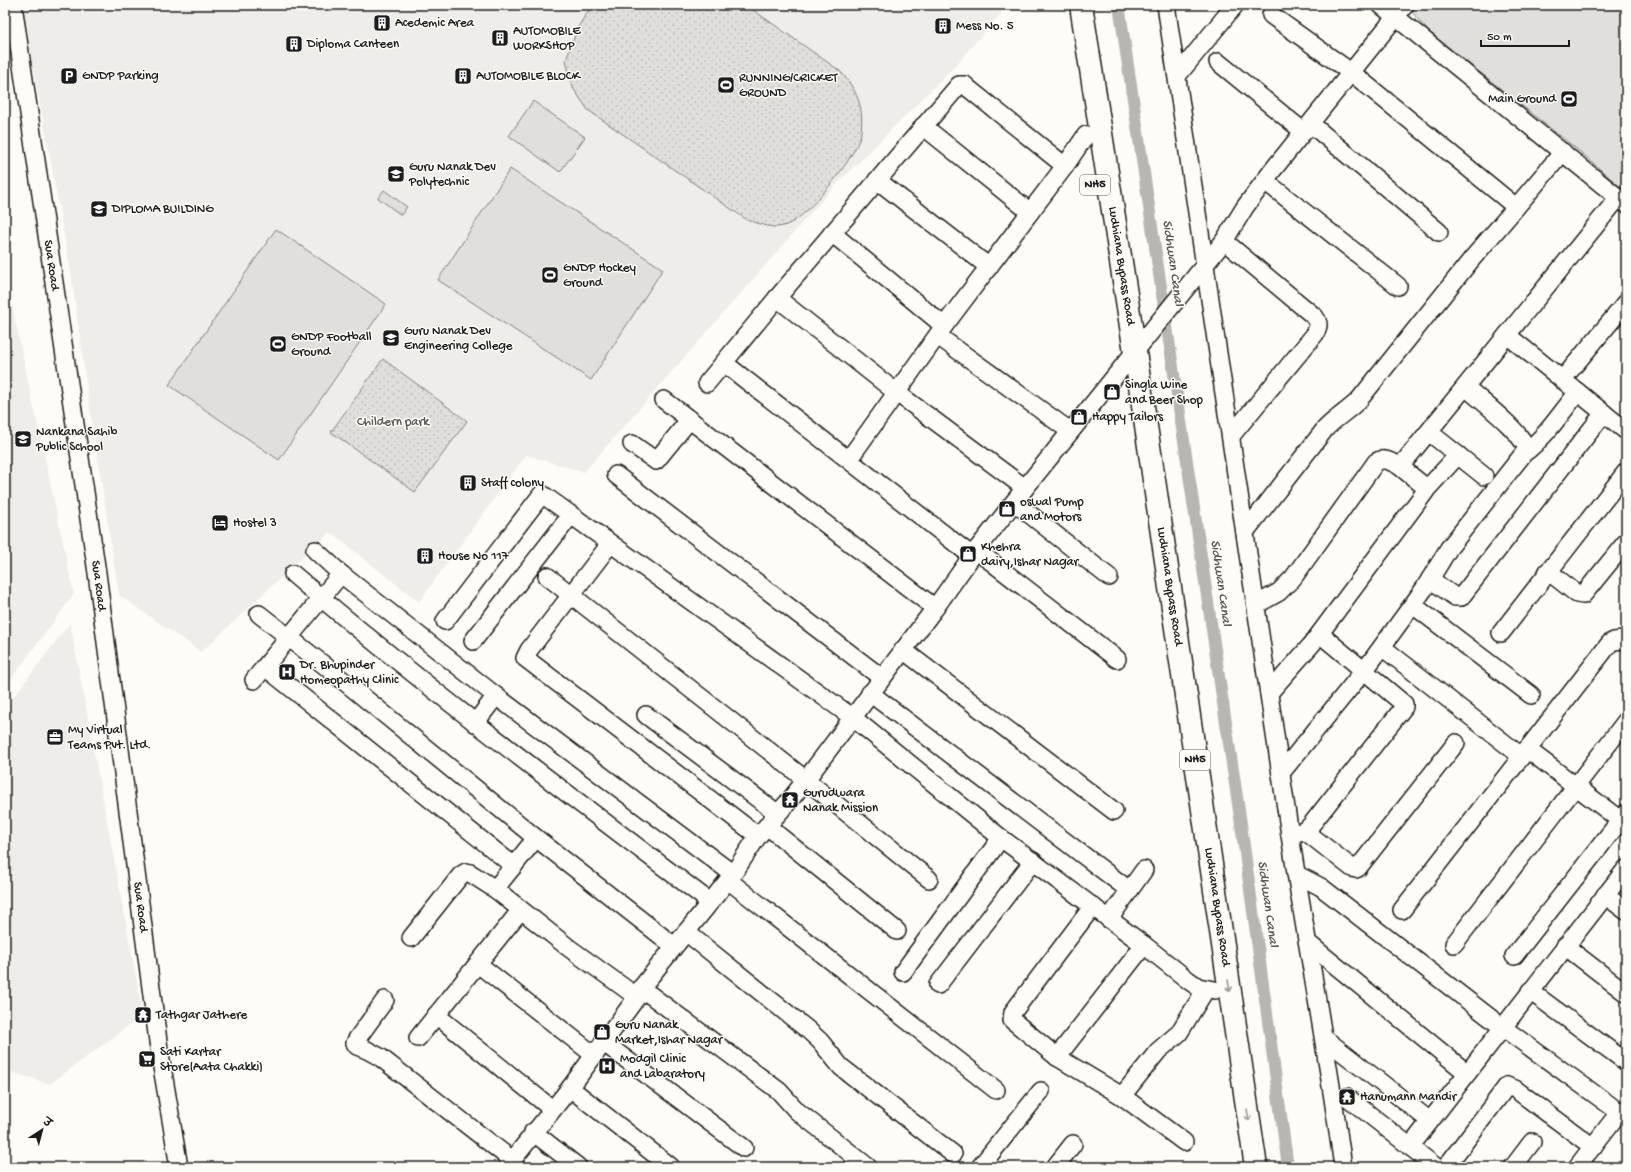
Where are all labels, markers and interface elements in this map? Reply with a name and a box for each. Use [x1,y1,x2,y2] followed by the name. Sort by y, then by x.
[372,13,392,33] building icon: Acedemic Area
[395,16,475,31] place label: Acedemic Area
[933,16,953,36] building icon: Mess No. 5
[956,19,1014,34] place label: Mess No. 5
[1481,22,1569,48] scale bar
[513,24,581,54] place label: AUTOMOBILE WORKSHOP
[490,28,510,48] building icon: AUTOMOBILE WORKSHOP
[1487,31,1512,45] text: 50 m
[284,34,304,54] building icon: Diploma Canteen
[306,37,400,52] place label: Diploma Canteen
[59,66,79,86] parking icon: GNDP Parking
[453,66,473,86] building icon: AUTOMOBILE BLOCK
[82,69,159,84] place label: GNDP Parking
[476,69,582,84] place label: AUTOMOBILE BLOCK
[739,71,839,101] place label: RUNNING/CRICKET GROUND
[716,75,736,95] sports icon: RUNNING/CRICKET GROUND
[1559,89,1579,109] sports icon: Main Ground
[1488,92,1557,107] place label: Main Ground
[408,160,496,190] place label: Guru Nanak Dev Polytechnic
[386,164,406,184] school or university icon: Guru Nanak Dev Polytechnic
[1080,175,1110,195] road number: NH5
[89,199,109,219] school or university icon: DIPLOMA BUILDING
[111,202,214,217] place label: DIPLOMA BUILDING
[1105,206,1138,328] street label: Ludhiana Bypass Road
[1158,219,1187,308] water label: Sidhwan Canal
[40,239,63,293] street label: Sua Road
[563,261,637,291] place label: GNDP Hockey Ground
[540,265,560,285] sports icon: GNDP Hockey Ground
[404,324,513,354] place label: Guru Nanak Dev Engineering College
[381,328,401,348] school or university icon: Guru Nanak Dev Engineering College
[291,330,372,360] place label: GNDP Football Ground
[268,334,288,354] sports icon: GNDP Football Ground
[1125,378,1204,408] place label: Singla Wine and Beer Shop
[1102,382,1122,402] shop icon: Singla Wine and Beer Shop
[1069,407,1089,427] shop icon: Happy Tailors
[1092,410,1164,425] place label: Happy Tailors
[357,415,430,430] park label: Childern park
[35,425,117,455] place label: Nankana Sahib Public School
[13,429,33,449] school or university icon: Nankana Sahib Public School
[458,473,478,493] building icon: Staff colony
[481,476,545,491] place label: Staff colony
[1020,495,1084,525] place label: oswal Pump and Motors
[997,499,1017,519] shop icon: oswal Pump and Motors
[210,513,230,533] hotel icon: Hostel 3
[233,516,277,531] place label: Hostel 3
[1154,526,1186,648] street label: Ludhiana Bypass Road
[1206,539,1235,628] water label: Sidhwan Canal
[981,540,1080,570] place label: Khehra dairy,Ishar Nagar
[958,544,978,564] shop icon: Khehra dairy,Ishar Nagar
[415,546,435,566] building icon: House No 117
[438,549,510,564] place label: House No 117
[88,559,110,613] street label: Sua Road
[299,658,399,688] place label: Dr. Bhupinder Homeopathy Clinic
[277,662,297,682] hospital icon: Dr. Bhupinder Homeopathy Clinic
[67,723,151,753] place label: My Virtual Teams Pvt. Ltd.
[45,727,65,747] office icon: My Virtual Teams Pvt. Ltd.
[1180,750,1210,770] road number: NH5
[803,786,879,816] place label: Gurudwara Nanak Mission
[780,790,800,810] temple icon: Gurudwara Nanak Mission
[1201,846,1234,968] street label: Ludhiana Bypass Road
[1253,860,1282,949] water label: Sidhwan Canal
[130,881,151,935] street label: Sua Road
[1225,979,1233,992] one-way arrow
[133,1005,153,1025] temple icon: Tathgar Jathere
[155,1008,248,1023] place label: Tathgar Jathere
[615,1018,724,1048] place label: Guru Nanak Market,Ishar Nagar
[592,1022,612,1042] shop icon: Guru Nanak Market,Ishar Nagar
[160,1045,263,1075] place label: Sati Kartar Store(Aata Chakki)
[137,1049,157,1069] supermarket icon: Sati Kartar Store(Aata Chakki)
[620,1052,706,1082] place label: Modgil Clinic and Labaratory
[597,1056,617,1076] hospital icon: Modgil Clinic and Labaratory
[1337,1087,1357,1107] temple icon: Hanumann Mandir
[1360,1090,1458,1105] place label: Hanumann Mandir
[1244,1108,1252,1121] one-way arrow
[22,1110,62,1150] north arrow
[39,1115,55,1132] text: उ

